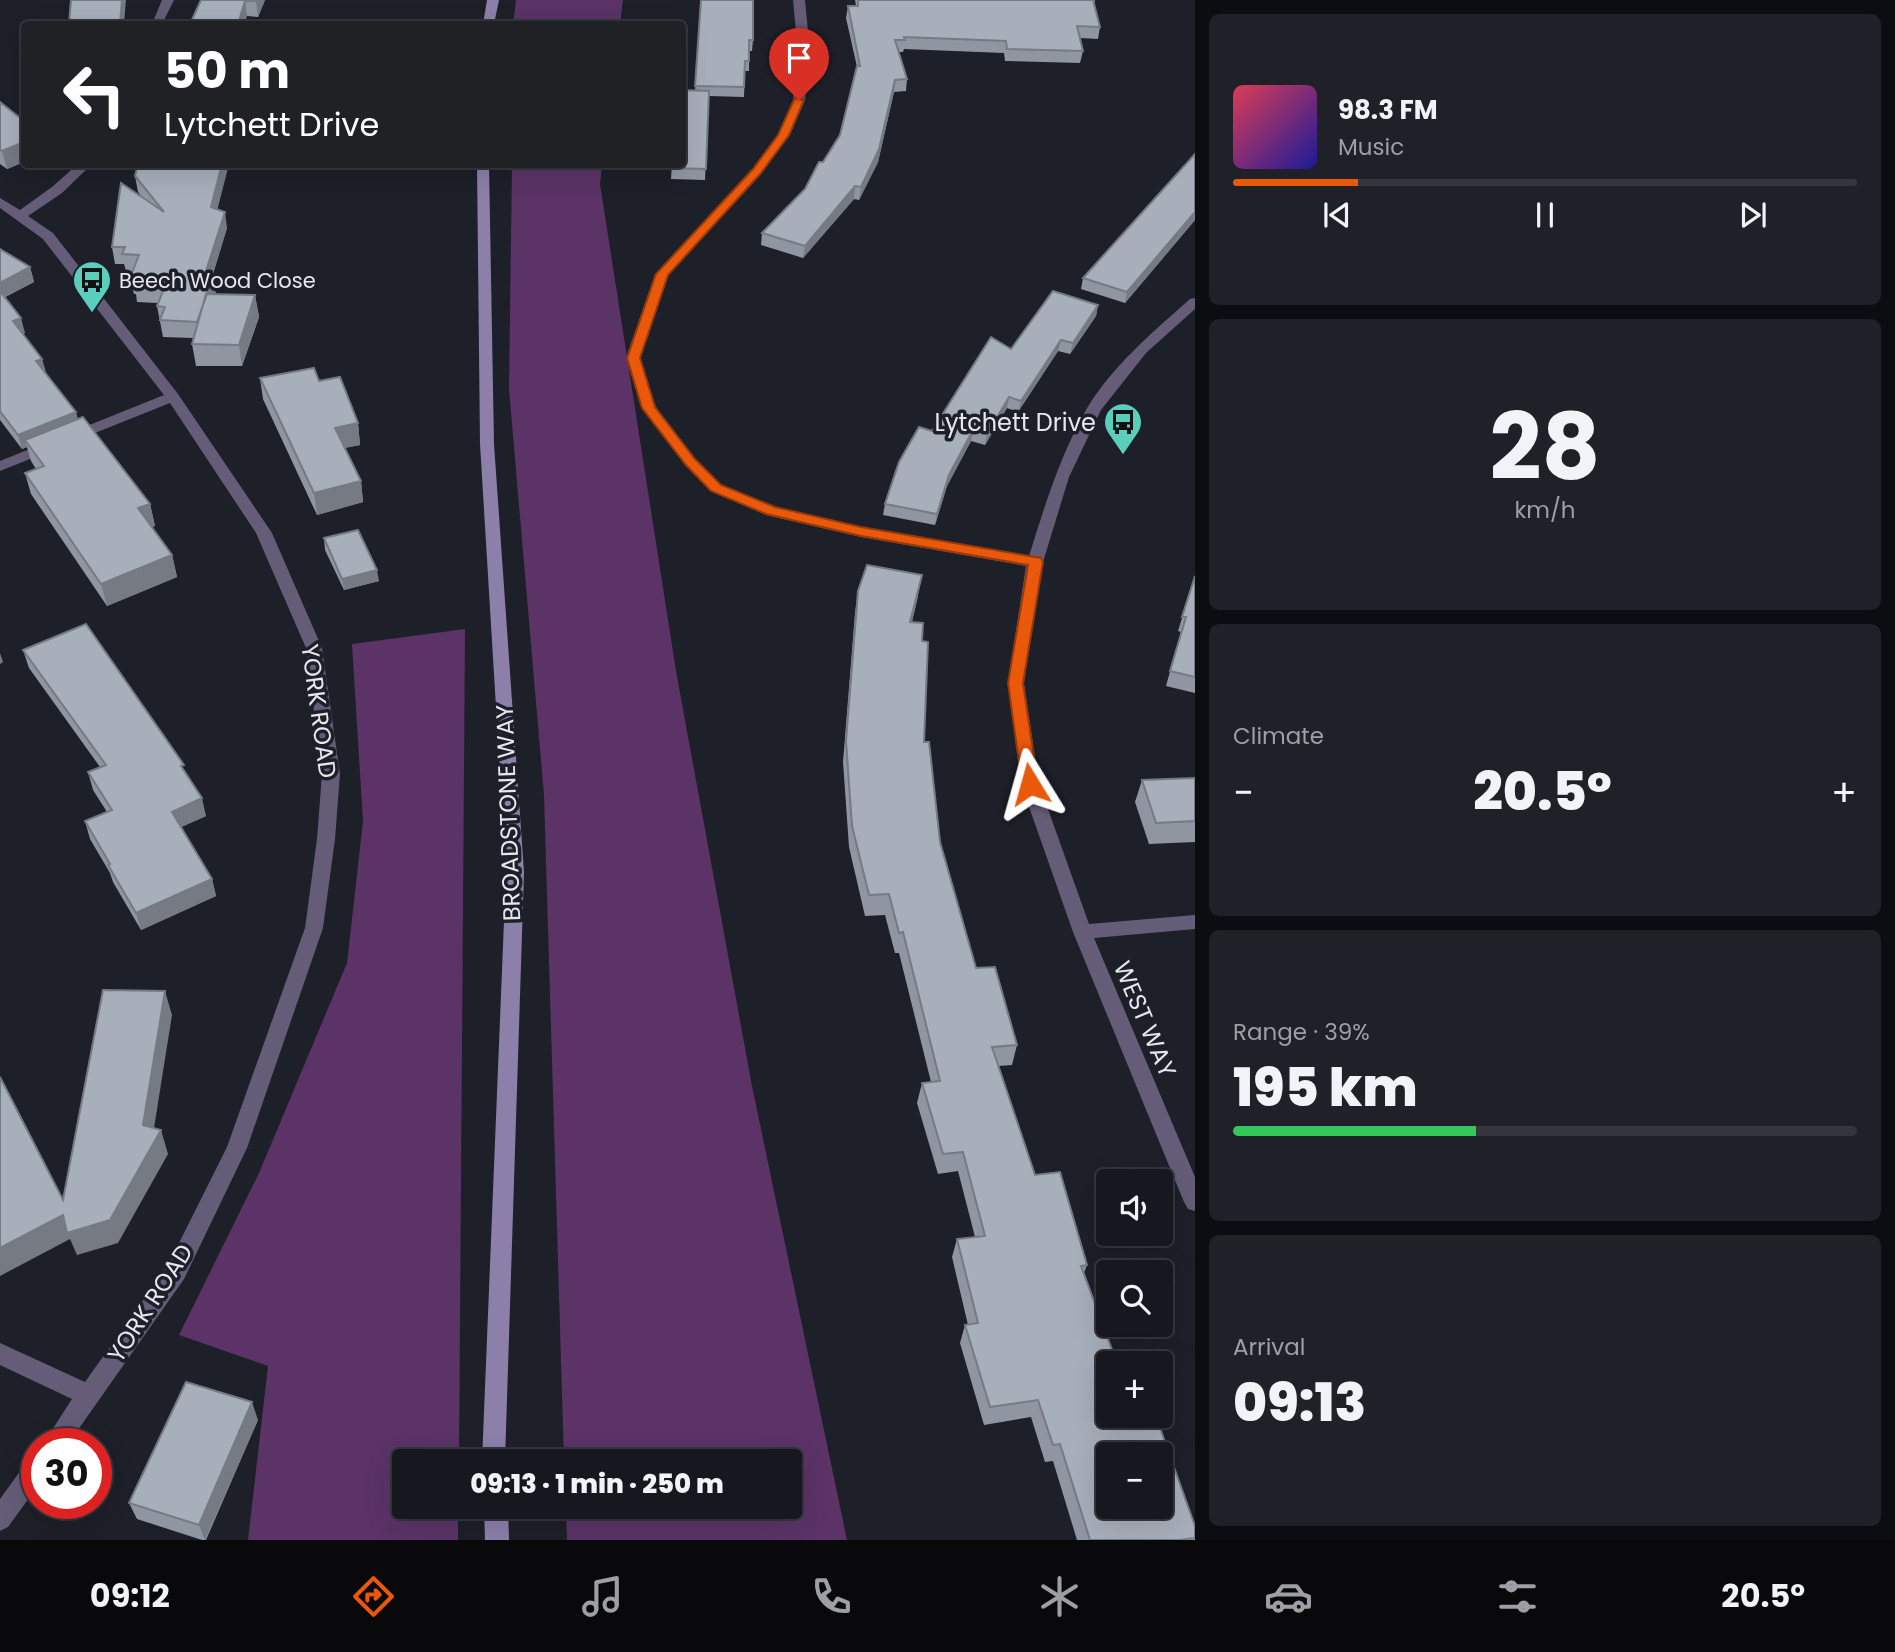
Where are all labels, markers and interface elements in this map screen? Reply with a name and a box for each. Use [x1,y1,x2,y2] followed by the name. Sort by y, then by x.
[769,28,829,100] pin
[164,37,290,105] text: 50 m
[780,39,818,77] icon: arrive
[49,49,140,140] icon: left
[1338,92,1438,128] text: 98.3 FM
[164,102,379,147] text: Lytchett Drive
[1338,131,1404,163] text: Music
[1318,196,1356,234] icon: previous
[1526,196,1564,234] icon: pause
[1734,196,1772,234] icon: next
[71,259,113,314] bus stop icon: Beech Wood Close
[119,266,316,295] place label: Beech Wood Close
[1490,383,1600,511] text: 28
[1102,401,1144,456] bus stop icon: Lytchett Drive
[935,406,1096,439] place label: Lytchett Drive
[1514,494,1576,526] text: km/h
[293,642,345,780] street label: YORK ROAD
[488,704,528,922] street label: BROADSTONE WAY
[1233,720,1324,752] text: Climate
[993,747,1067,821] position arrow
[1473,755,1612,828] text: 20.5°
[1233,766,1254,819] text: −
[1831,766,1857,819] text: +
[1106,956,1184,1082] street label: WEST WAY
[1233,1016,1370,1048] text: Range · 39%
[1233,1051,1418,1124] text: 195 km
[1096,1169,1173,1519] map controls
[1096,1169,1173,1246] button: sound
[99,1237,201,1369] street label: YORK ROAD
[1096,1260,1173,1337] button: search
[1233,1331,1305,1363] text: Arrival
[1096,1351,1173,1428] button: +
[1233,1366,1366,1439] text: 09:13
[21,1428,112,1519] speed limit sign: 30
[1096,1442,1173,1519] button: −
[470,1466,724,1502] text: 09:13 · 1 min · 250 m
[349,1572,398,1621] icon: directions
[578,1572,627,1621] icon: music
[807,1572,856,1621] icon: phone
[1035,1572,1084,1621] icon: climate
[1264,1572,1313,1621] icon: car
[1493,1572,1542,1621] icon: filters
[90,1573,170,1618] text: 09:12
[1721,1573,1805,1618] text: 20.5°

